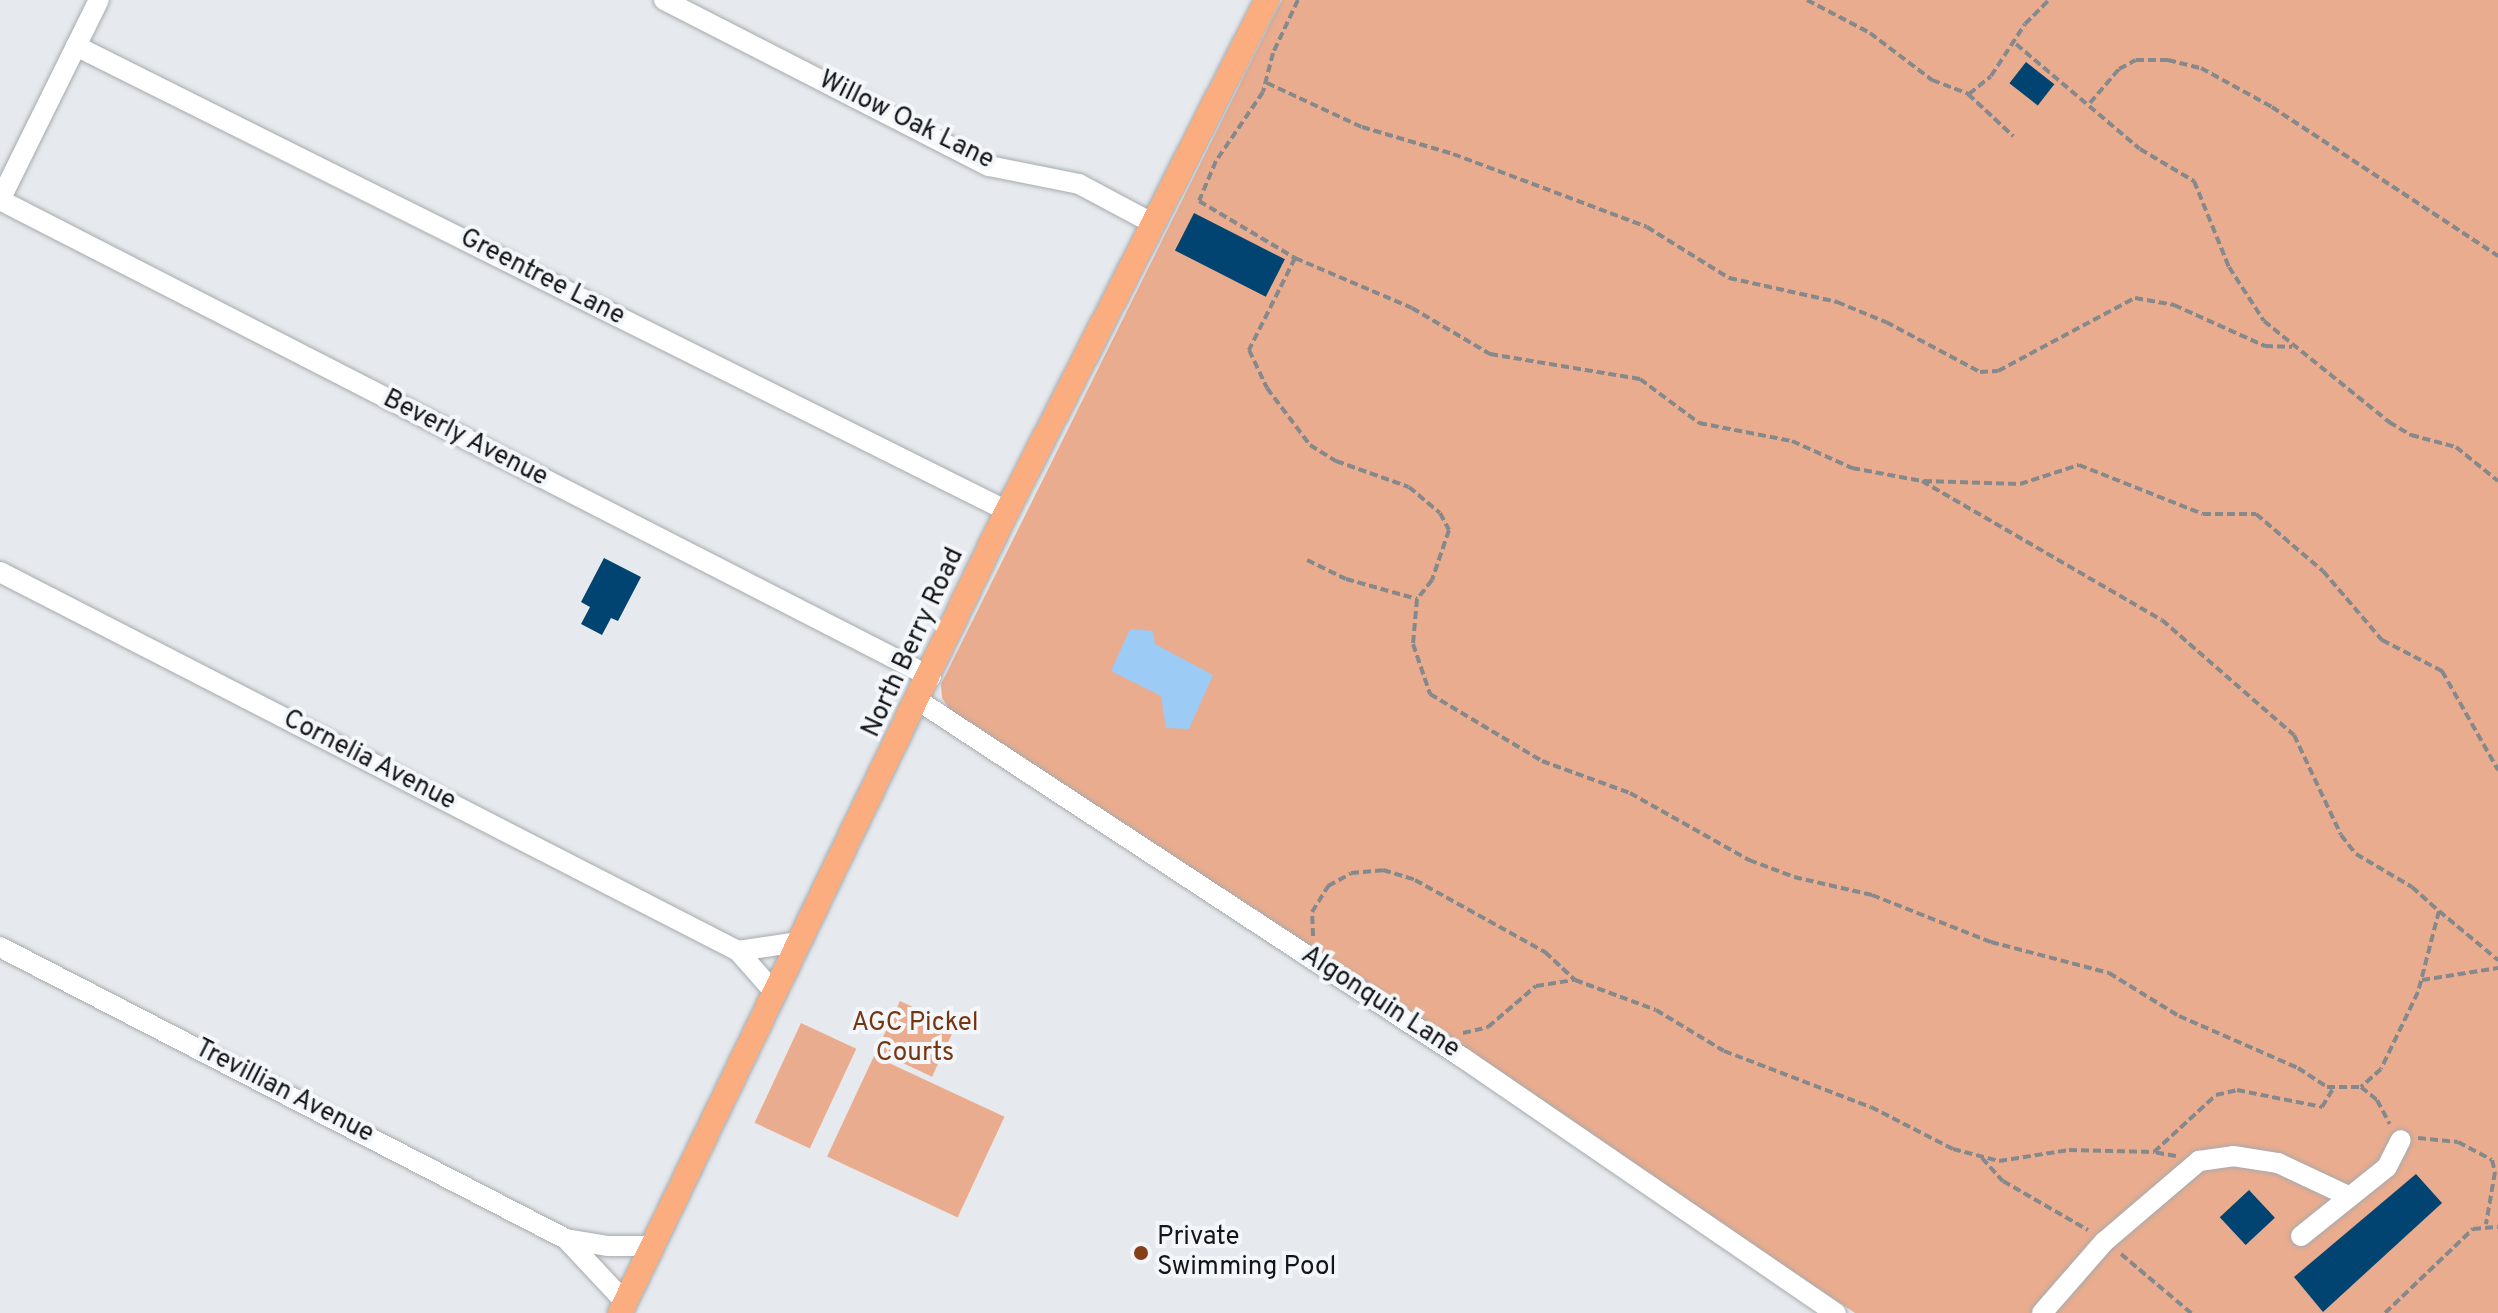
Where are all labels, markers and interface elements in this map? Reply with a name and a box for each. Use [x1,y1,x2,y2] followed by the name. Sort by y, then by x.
[813,65,999,177] street label: Willow Oak Lane
[454,223,630,333] street label: Greentree Lane
[377,384,553,494] street label: Beverly Avenue
[856,543,972,743] street label: North Berry Road
[277,704,461,818] street label: Cornelia Avenue
[1295,940,1465,1066] street label: Algonquin Lane
[851,1008,979,1070] park label: AGC Pickel Courts
[189,1033,379,1151] street label: Trevillian Avenue
[1157,1222,1336,1284] place label: Private Swimming Pool
[1132,1244,1150,1262] marker: Private Swimming Pool

